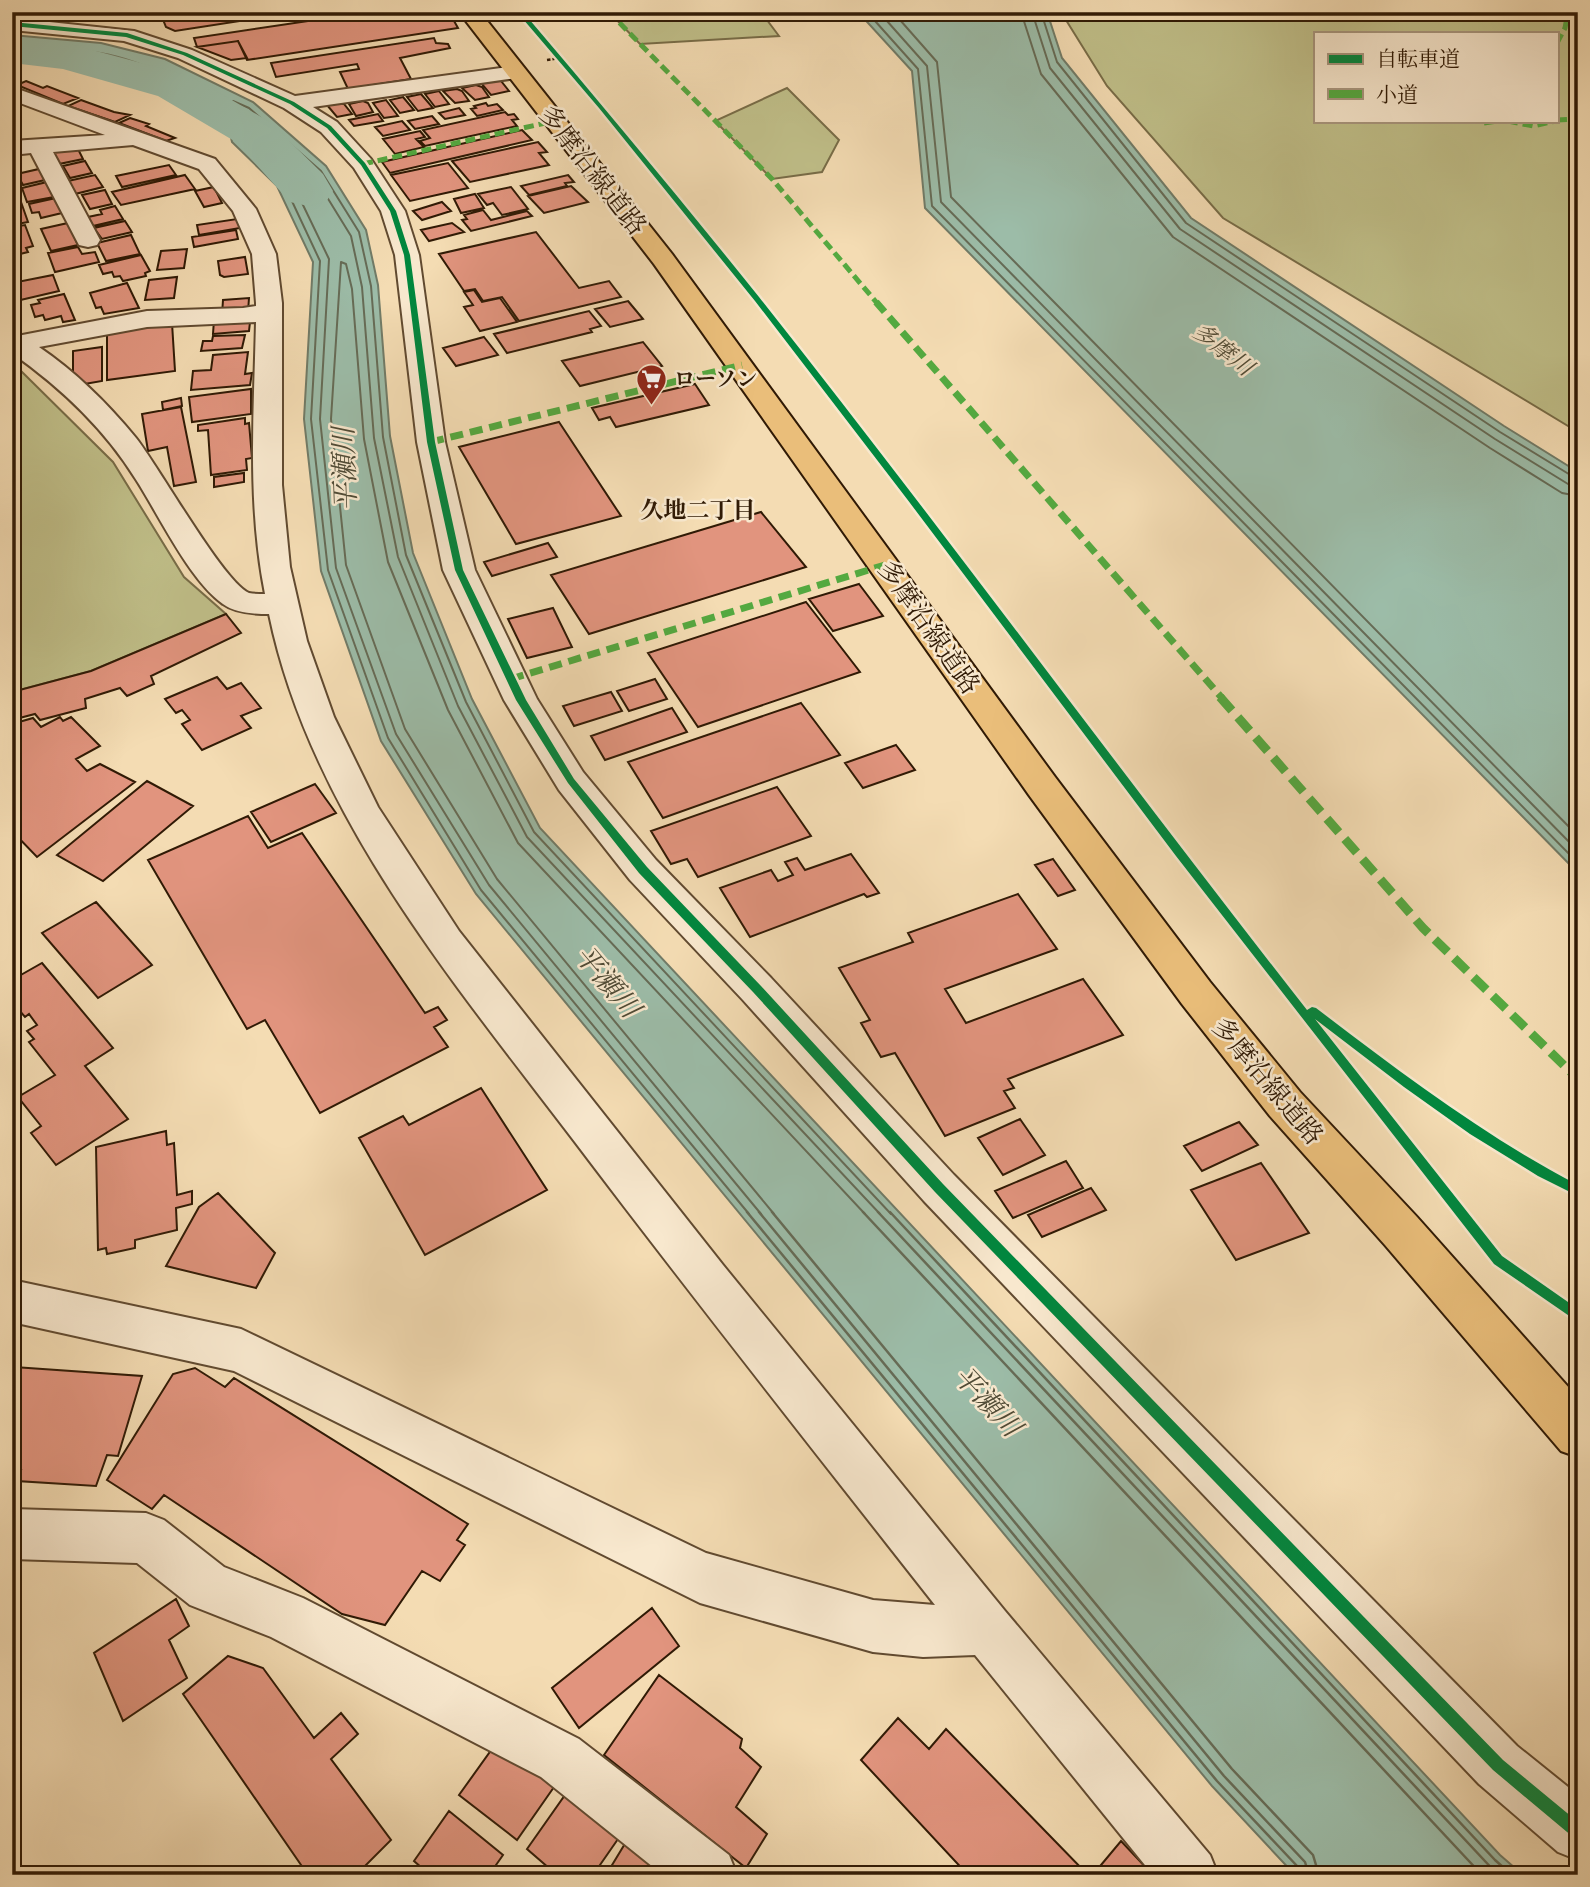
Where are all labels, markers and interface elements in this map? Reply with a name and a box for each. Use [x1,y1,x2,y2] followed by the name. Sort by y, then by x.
[1314,32,1558,122] legend
[1376,45,1460,73] text: 自転車道
[1376,81,1418,109] text: 小道
[531,98,654,243] street label: 多摩沿線道路
[1186,316,1262,385] water label: 多摩川
[634,362,668,406] supermarket icon: ローソン
[674,365,757,393] place label: ローソン
[324,423,365,512] water label: 平瀬川
[641,495,756,526] district label: 久地二丁目
[870,553,988,701] street label: 多摩沿線道路
[566,937,651,1028] water label: 平瀬川
[1204,1010,1331,1152] street label: 多摩沿線道路
[945,1358,1032,1448] water label: 平瀬川

